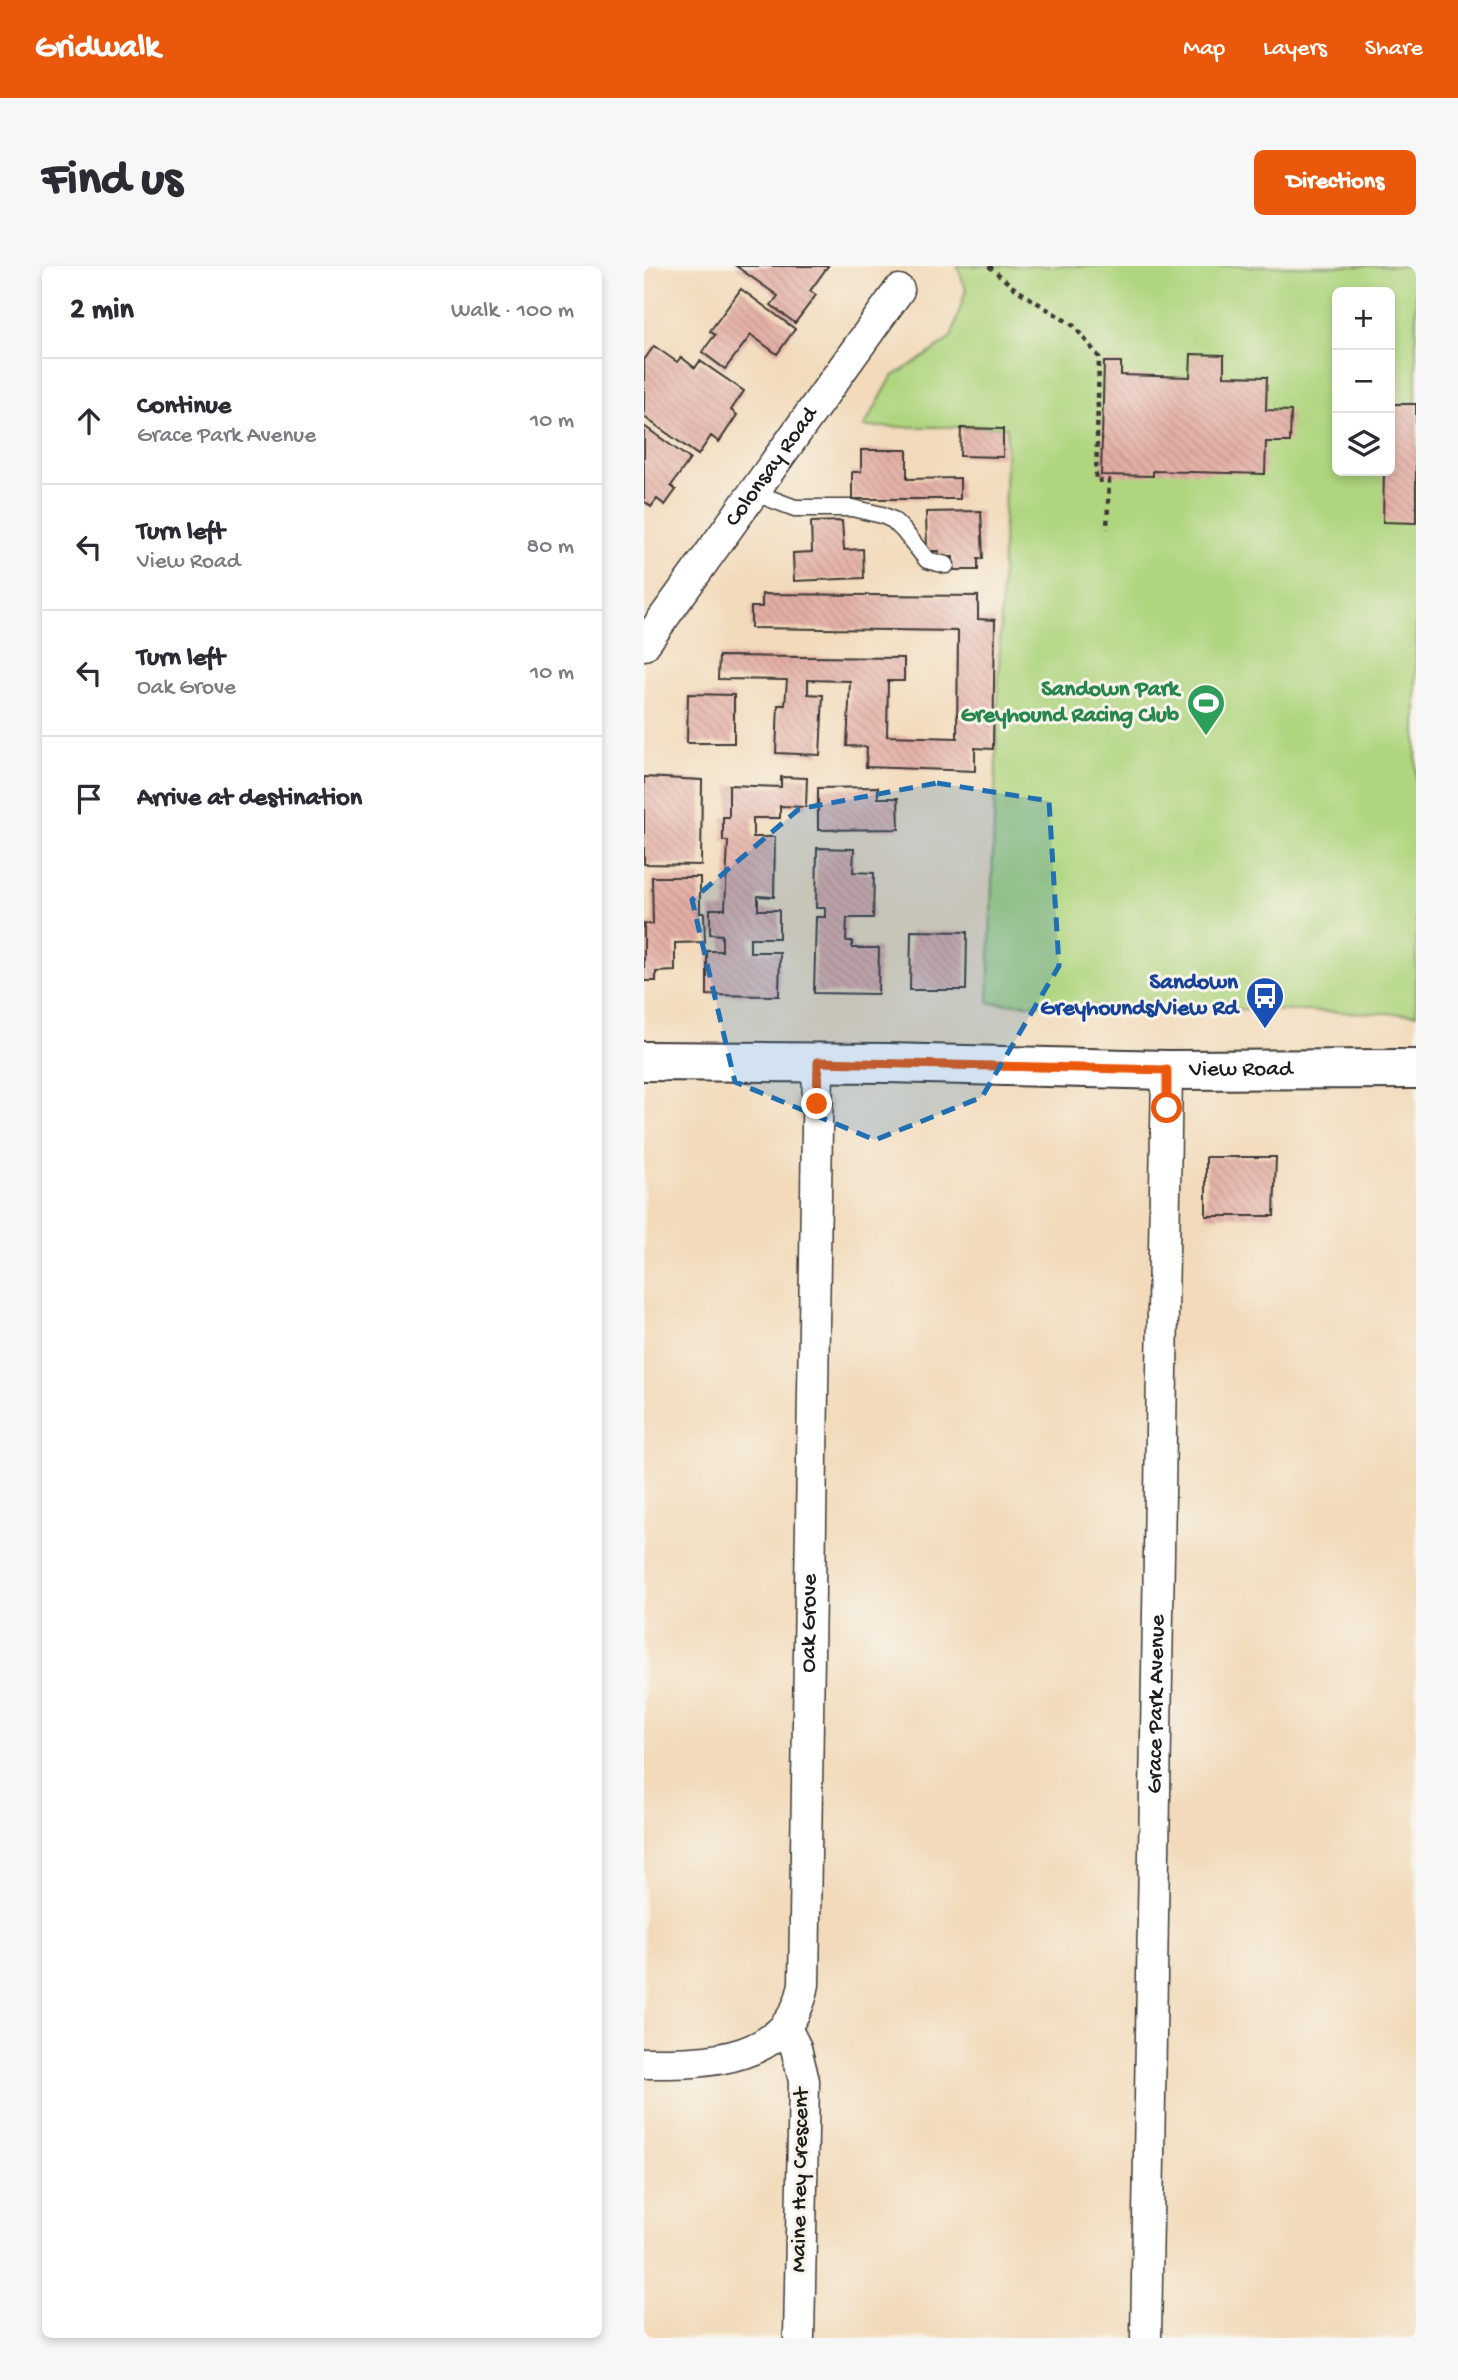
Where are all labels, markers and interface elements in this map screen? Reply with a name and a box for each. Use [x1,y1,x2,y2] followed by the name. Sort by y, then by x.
[35,30,160,68] text: Gridwalk
[1183,35,1225,64] text: Map
[1263,35,1327,64] text: Layers
[1365,35,1423,64] text: Share
[1254,150,1416,215] button: Directions
[42,153,182,211] text: Find us
[1332,287,1395,476] map controls
[1332,287,1395,350] button: +
[70,294,134,329] text: 2 min
[451,298,574,325] text: Walk · 100 m
[1332,350,1395,413] button: −
[137,392,231,423] text: Continue
[720,401,825,532] street label: Colonsay Road
[70,402,108,440] icon: ahead
[530,408,574,435] text: 10 m
[1332,413,1395,476] button: layers
[137,423,316,450] text: Grace Park Avenue
[137,518,225,549] text: Turn left
[70,528,108,566] icon: left
[527,534,574,561] text: 80 m
[137,549,240,576] text: View Road
[137,644,225,675] text: Turn left
[70,654,108,692] icon: left
[530,660,574,687] text: 10 m
[137,675,236,702] text: Oak Grove
[961,677,1182,730] place label: Sandown Park Greyhound Racing Club
[1185,682,1227,737] sports icon: Sandown Park Greyhound Racing Club
[70,780,108,818] icon: arrive
[137,784,362,815] text: Arrive at destination
[1040,970,1241,1023] place label: Sandown Greyhounds/View Rd
[1244,975,1286,1030] bus stop icon: Sandown Greyhounds/View Rd
[1188,1056,1294,1083] street label: View Road
[801,1088,832,1119] route end
[1151,1092,1182,1123] route start
[795,1572,824,1673] street label: Oak Grove
[1142,1613,1171,1794] street label: Grace Park Avenue
[786,2086,816,2273] street label: Maine Hey Crescent

